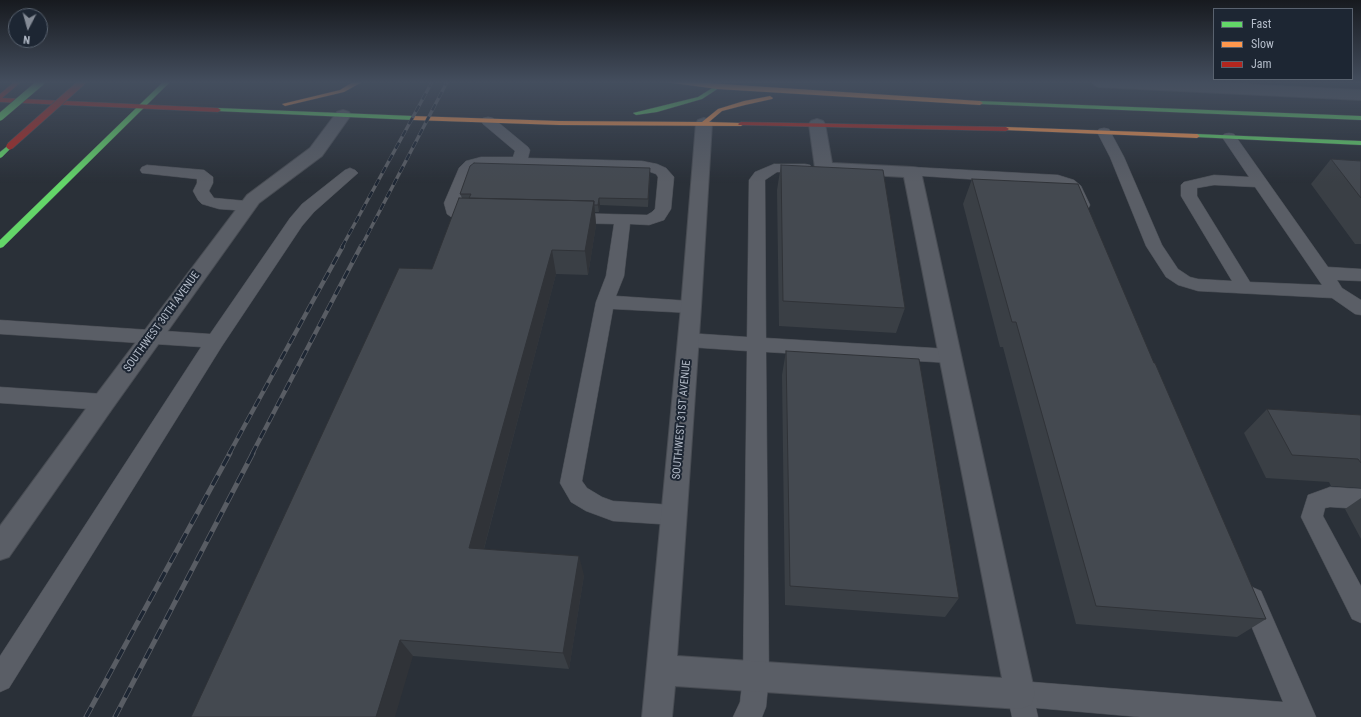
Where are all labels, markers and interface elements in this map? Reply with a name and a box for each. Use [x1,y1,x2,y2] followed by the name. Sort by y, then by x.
[8,8,48,48] north arrow
[1213,8,1353,80] legend
[1251,17,1271,31] text: Fast
[23,33,31,46] text: N
[1251,37,1274,51] text: Slow
[1251,57,1272,71] text: Jam
[121,269,203,375] street label: SOUTHWEST 30TH AVENUE
[670,360,694,480] street label: SOUTHWEST 31ST AVENUE

